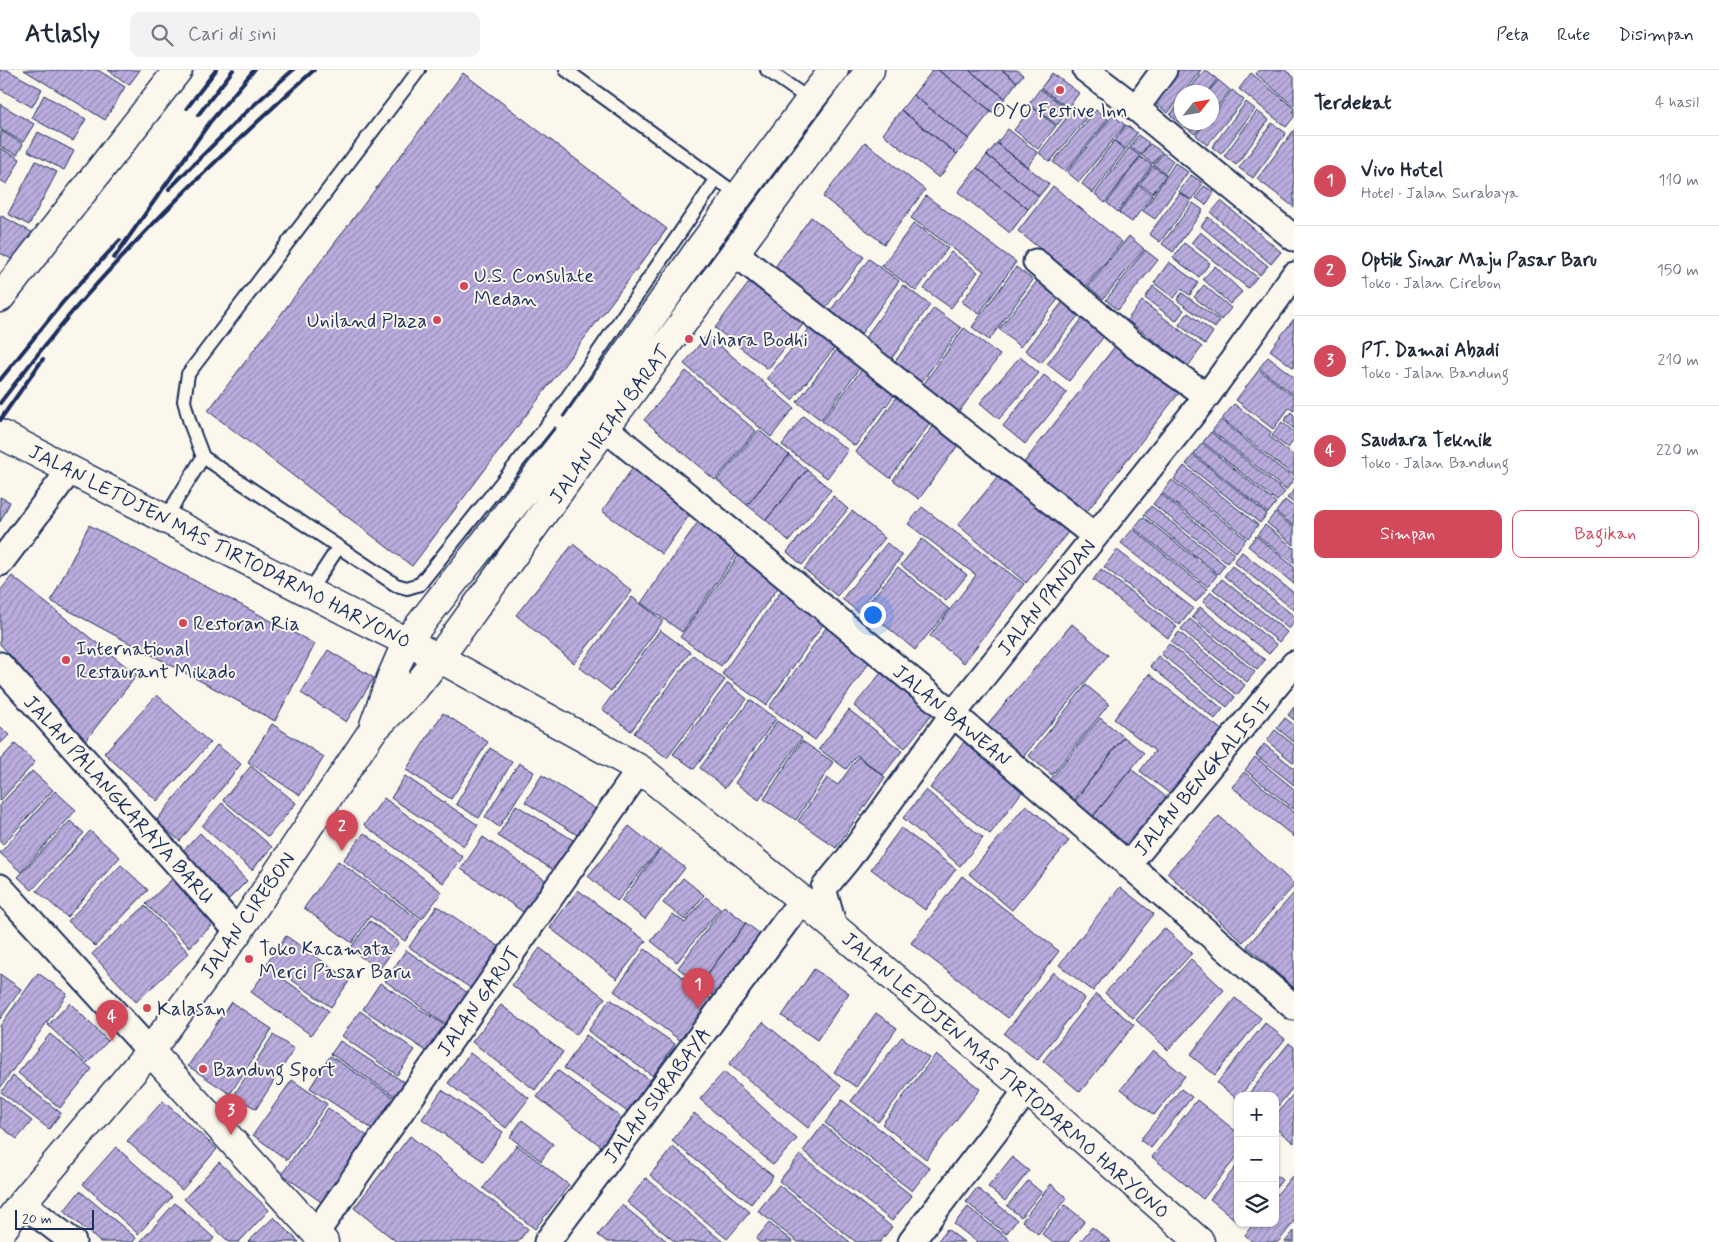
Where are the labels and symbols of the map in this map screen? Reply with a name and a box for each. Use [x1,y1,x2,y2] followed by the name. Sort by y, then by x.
[1054,84,1066,96] marker: OYO Festive Inn
[1174,85,1219,130] north arrow
[993,98,1128,125] place label: OYO Festive Inn
[474,263,594,313] place label: U.S. Consulate Medan
[458,280,470,292] marker: U.S. Consulate Medan
[307,308,427,335] place label: Uniland Plaza
[431,314,443,326] marker: Uniland Plaza
[699,327,808,354] place label: Vihara Bodhi
[683,333,695,345] marker: Vihara Bodhi
[543,339,678,510] street label: JALAN IRIAN BARAT
[24,439,415,656] street label: JALAN LETDJEN MAS TIRTODARMO HARYONO
[992,534,1103,662] street label: JALAN PANDAN
[860,602,886,628] your location
[193,611,300,638] place label: Restoran Ria
[177,617,189,629] marker: Restoran Ria
[76,636,236,686] place label: International Restaurant Mikado
[60,654,72,666] marker: International Restaurant Mikado
[887,659,1016,773] street label: JALAN BAWEAN
[17,690,219,910] street label: JALAN PALANGKARAYA BARU
[1128,692,1278,862] street label: JALAN BENGKALIS II
[326,810,358,851] pin: 2
[194,847,302,985] street label: JALAN CIREBON
[836,926,1174,1226] street label: JALAN LETDJEN MAS TIRTODARMO HARYONO
[259,936,412,986] place label: Toko Kacamata Merci Pasar Baru
[431,941,527,1062] street label: JALAN GARUT
[243,953,255,965] marker: Toko Kacamata Merci Pasar Baru
[682,968,714,1009] pin: 1
[157,996,226,1023] place label: Kalasan
[96,1000,128,1041] pin: 4
[141,1002,153,1014] marker: Kalasan
[598,1022,718,1170] street label: JALAN SURABAYA
[213,1057,335,1086] place label: Bandung Sport
[197,1063,209,1075] marker: Bandung Sport
[215,1094,247,1135] pin: 3
[15,1207,94,1230] scale bar

